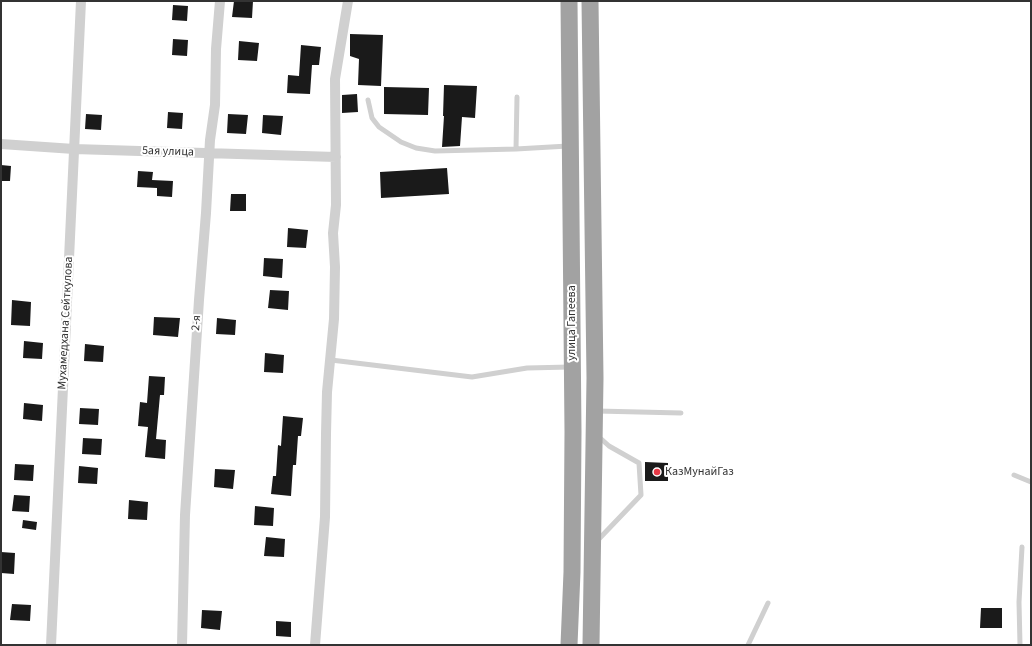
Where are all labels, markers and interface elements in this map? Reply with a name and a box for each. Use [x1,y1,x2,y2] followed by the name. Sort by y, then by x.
[142,144,194,160] street label: 5ая улица
[55,256,77,390] street label: Мухамедхана Сейткулова
[565,285,579,361] street label: улица Гапеева
[189,315,205,331] street label: 2-я
[665,465,734,479] place label: КазМунайГаз
[652,467,662,477] marker: КазМунайГаз

